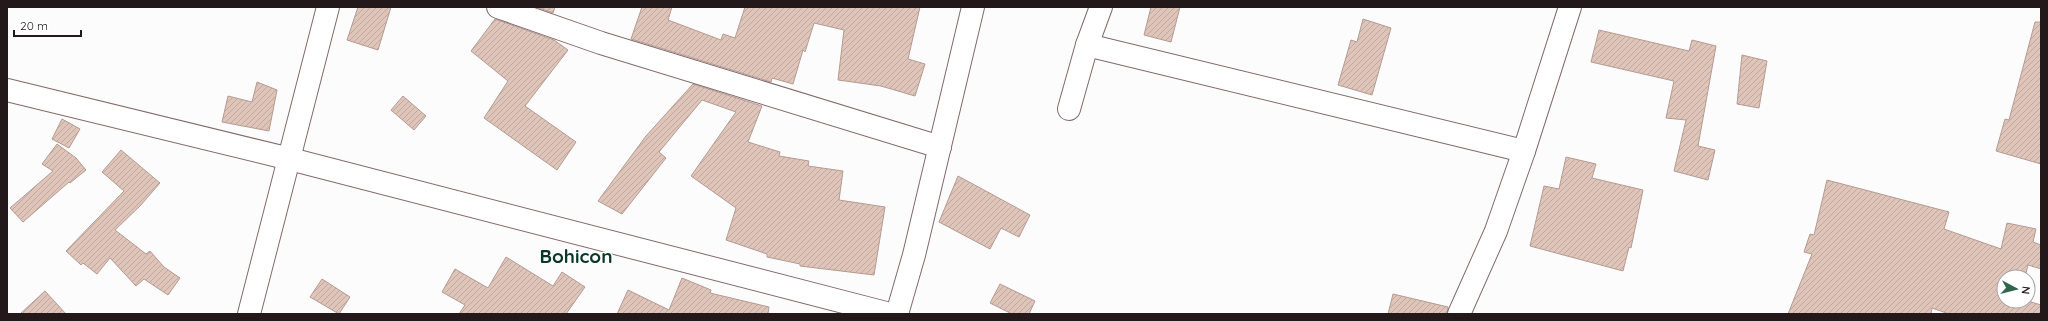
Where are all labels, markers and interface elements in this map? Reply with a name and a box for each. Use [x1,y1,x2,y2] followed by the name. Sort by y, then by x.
[14,12,81,38] scale bar
[20,18,48,33] text: 20 m
[540,244,612,268] district label: Bohicon
[1996,269,2036,309] north arrow
[2018,285,2033,295] text: N

